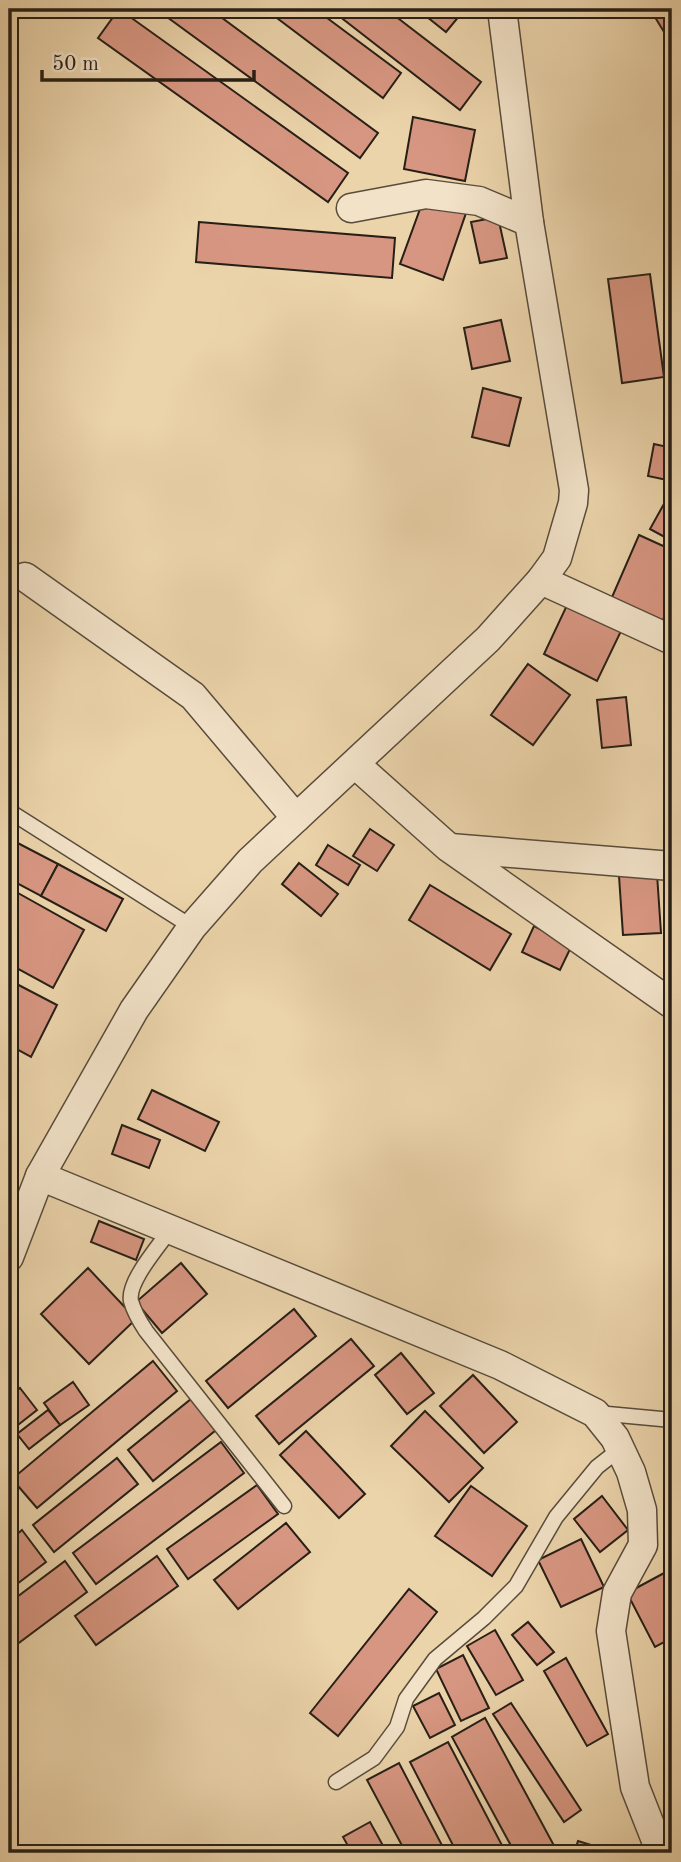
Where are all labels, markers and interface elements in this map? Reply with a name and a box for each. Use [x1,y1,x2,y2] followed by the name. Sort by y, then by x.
[42,38,254,82] scale bar
[52,54,99,75] text: 50 m

